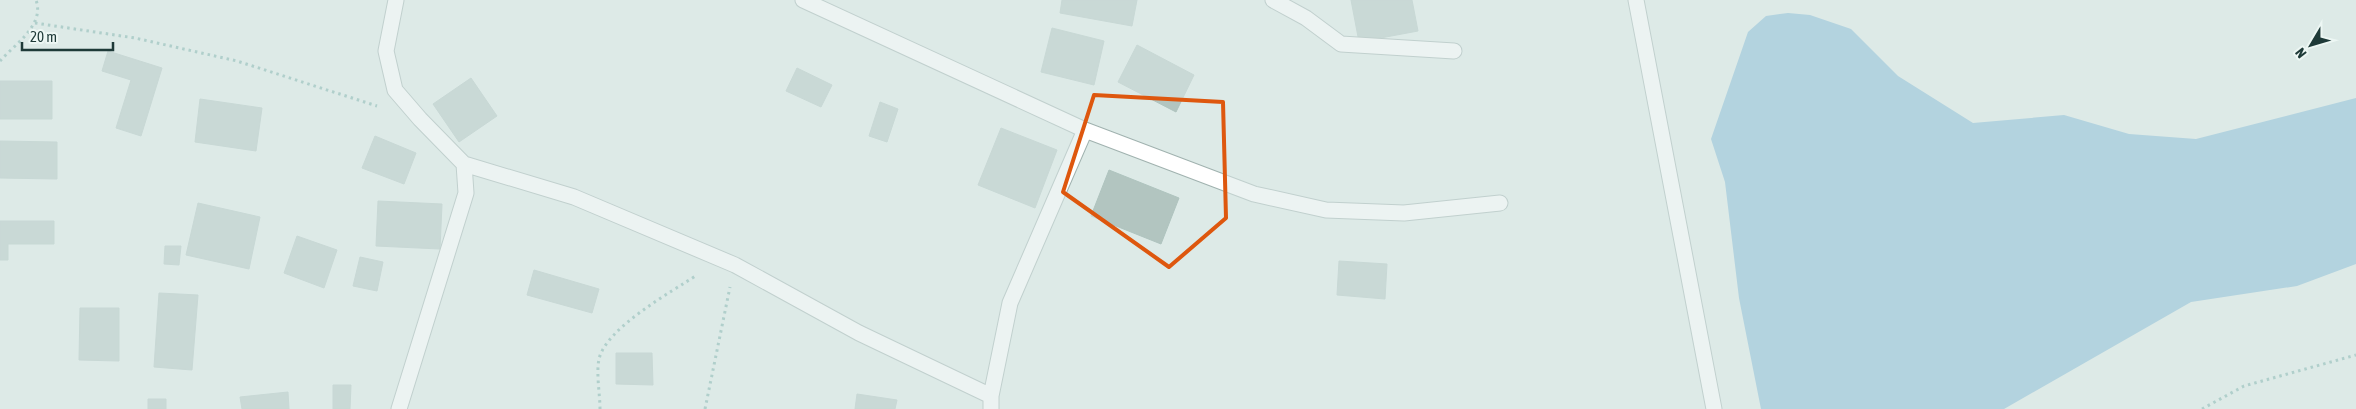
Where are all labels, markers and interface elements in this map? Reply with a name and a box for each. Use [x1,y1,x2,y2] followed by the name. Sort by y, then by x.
[22,20,114,52] scale bar
[2286,20,2336,70] north arrow
[30,28,57,45] text: 20 m
[2292,45,2310,61] text: N

